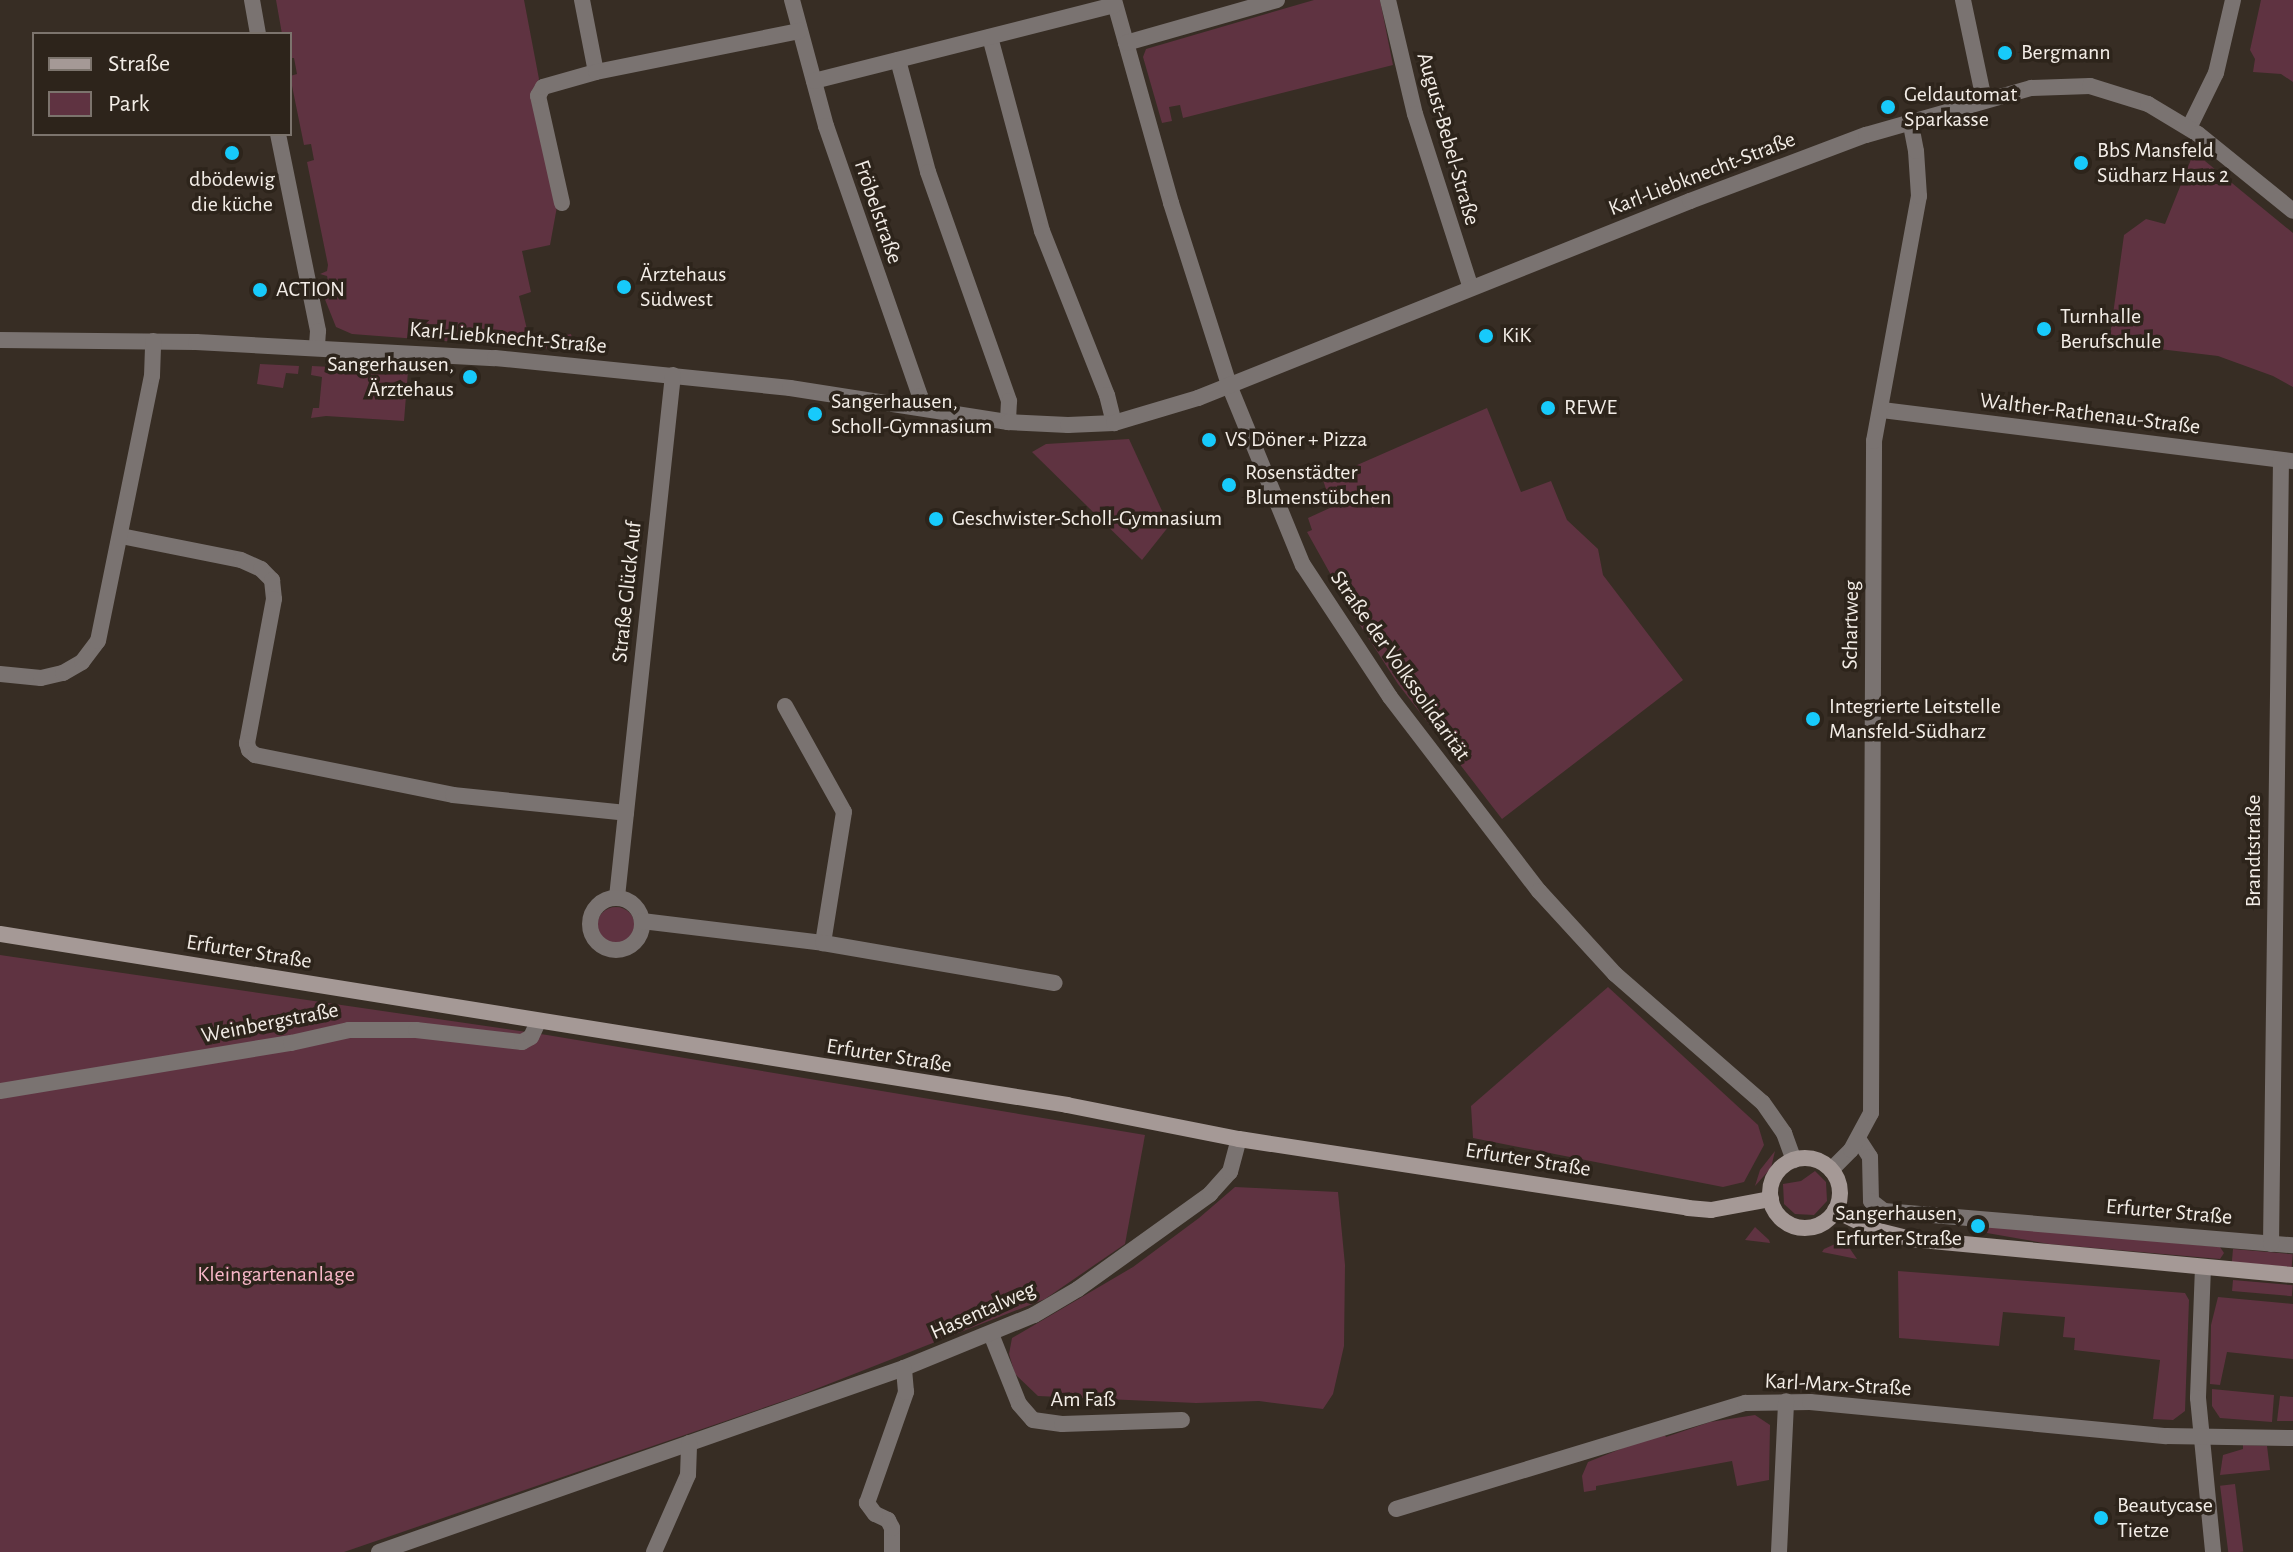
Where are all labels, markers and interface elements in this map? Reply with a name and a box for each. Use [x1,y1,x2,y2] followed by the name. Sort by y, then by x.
[32,32,292,136] legend
[2021,40,2111,66] place label: Bergmann
[1996,44,2014,62] marker: Bergmann
[1411,50,1485,228] street label: August-Bebel-Straße
[108,52,170,76] text: Straße
[1904,81,2017,132] place label: Geldautomat Sparkasse
[108,92,149,116] text: Park
[1879,98,1897,116] marker: Geldautomat Sparkasse
[1605,126,1799,222] street label: Karl-Liebknecht-Straße
[2097,137,2229,188] place label: BbS Mansfeld Südharz Haus 2
[223,144,241,162] marker: dbödewig die küche
[2072,154,2090,172] marker: BbS Mansfeld Südharz Haus 2
[848,157,908,267] street label: Fröbelstraße
[189,166,275,218] place label: dbödewig die küche
[640,261,726,312] place label: Ärztehaus Südwest
[276,277,345,303] place label: ACTION
[615,278,633,296] marker: Ärztehaus Südwest
[251,281,269,299] marker: ACTION
[2060,303,2161,354] place label: Turnhalle Berufschule
[408,316,608,360] street label: Karl-Liebknecht-Straße
[2035,320,2053,338] marker: Turnhalle Berufschule
[1502,323,1531,349] place label: KiK
[1477,327,1495,345] marker: KiK
[327,351,454,402] place label: Sangerhausen, Ärztehaus
[461,368,479,386] marker: Sangerhausen, Ärztehaus
[1978,387,2202,441] street label: Walther-Rathenau-Straße
[831,388,992,440] place label: Sangerhausen, Scholl-Gymnasium
[1564,395,1617,421] place label: REWE
[1539,399,1557,417] marker: REWE
[806,405,824,423] marker: Sangerhausen, Scholl-Gymnasium
[1225,427,1367,453] place label: VS Döner + Pizza
[1200,431,1218,449] marker: VS Döner + Pizza
[1245,459,1391,510] place label: Rosenstädter Blumenstübchen
[1220,476,1238,494] marker: Rosenstädter Blumenstübchen
[952,506,1222,532] place label: Geschwister-Scholl-Gymnasium
[927,510,945,528] marker: Geschwister-Scholl-Gymnasium
[606,520,648,664] street label: Straße Glück Auf
[1324,566,1476,766] street label: Straße der Volkssolidarität
[1837,580,1865,670] street label: Schartweg
[1829,693,2001,744] place label: Integrierte Leitstelle Mansfeld-Südharz
[1804,710,1822,728] marker: Integrierte Leitstelle Mansfeld-Südharz
[2241,795,2267,907] street label: Brandtstraße
[184,929,314,975] street label: Erfurter Straße
[199,997,341,1049] street label: Weinbergstraße
[824,1033,954,1079] street label: Erfurter Straße
[1463,1137,1593,1183] street label: Erfurter Straße
[2105,1193,2233,1231] street label: Erfurter Straße
[1835,1200,1962,1252] place label: Sangerhausen, Erfurter Straße
[1969,1217,1987,1235] marker: Sangerhausen, Erfurter Straße
[197,1262,355,1288] park label: Kleingartenanlage
[926,1276,1040,1346] street label: Hasentalweg
[1764,1368,1912,1402] street label: Karl-Marx-Straße
[1051,1387,1115,1413] street label: Am Faß
[2117,1492,2213,1544] place label: Beautycase Tietze
[2092,1509,2110,1527] marker: Beautycase Tietze

